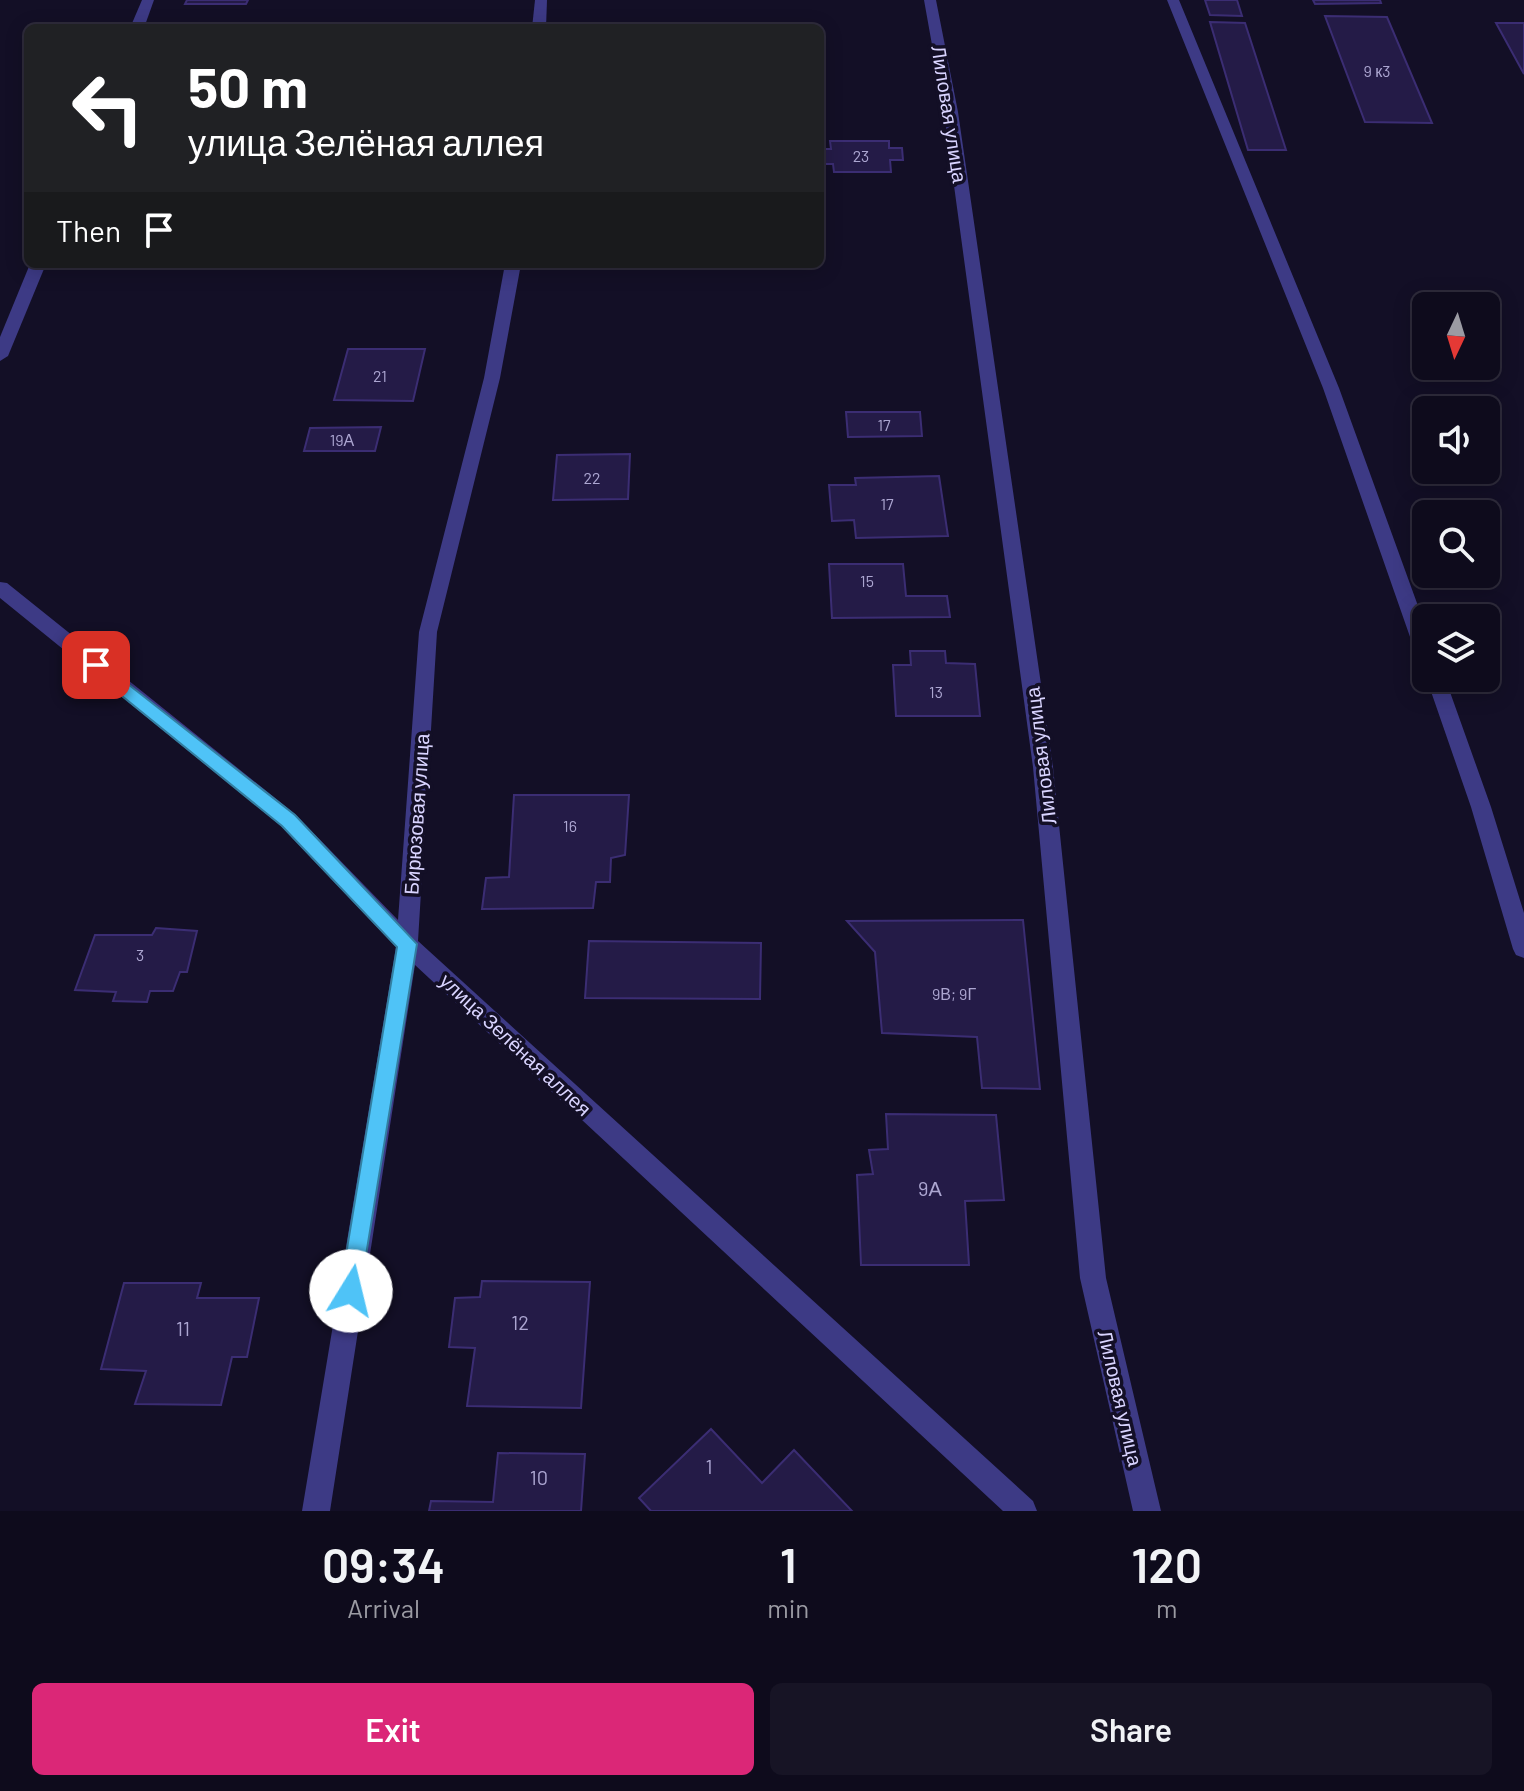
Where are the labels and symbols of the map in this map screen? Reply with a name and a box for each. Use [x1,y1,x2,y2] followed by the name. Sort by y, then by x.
[927,44,973,185] street label: Лиловая улица
[1364,61,1390,80] house number: 9 к3
[853,146,869,165] house number: 23
[1412,292,1500,380] north arrow
[373,366,387,385] house number: 21
[877,415,891,434] house number: 17
[330,430,355,449] house number: 19А
[583,468,601,487] house number: 22
[880,494,894,513] house number: 17
[860,571,874,590] house number: 15
[62,631,130,699] pin
[929,682,943,701] house number: 13
[1020,685,1060,826] street label: Лиловая улица
[398,732,434,896] street label: Бирюзовая улица
[563,816,577,835] house number: 16
[136,945,144,964] house number: 3
[436,968,596,1120] street label: улица Зелёная аллея
[932,984,976,1003] house number: 9В; 9Г
[918,1176,943,1200] house number: 9А
[309,1249,393,1333] position arrow
[511,1310,529,1334] house number: 12
[176,1316,190,1340] house number: 11
[1094,1328,1148,1469] street label: Лиловая улица
[706,1454,713,1478] house number: 1
[530,1465,548,1489] house number: 10

